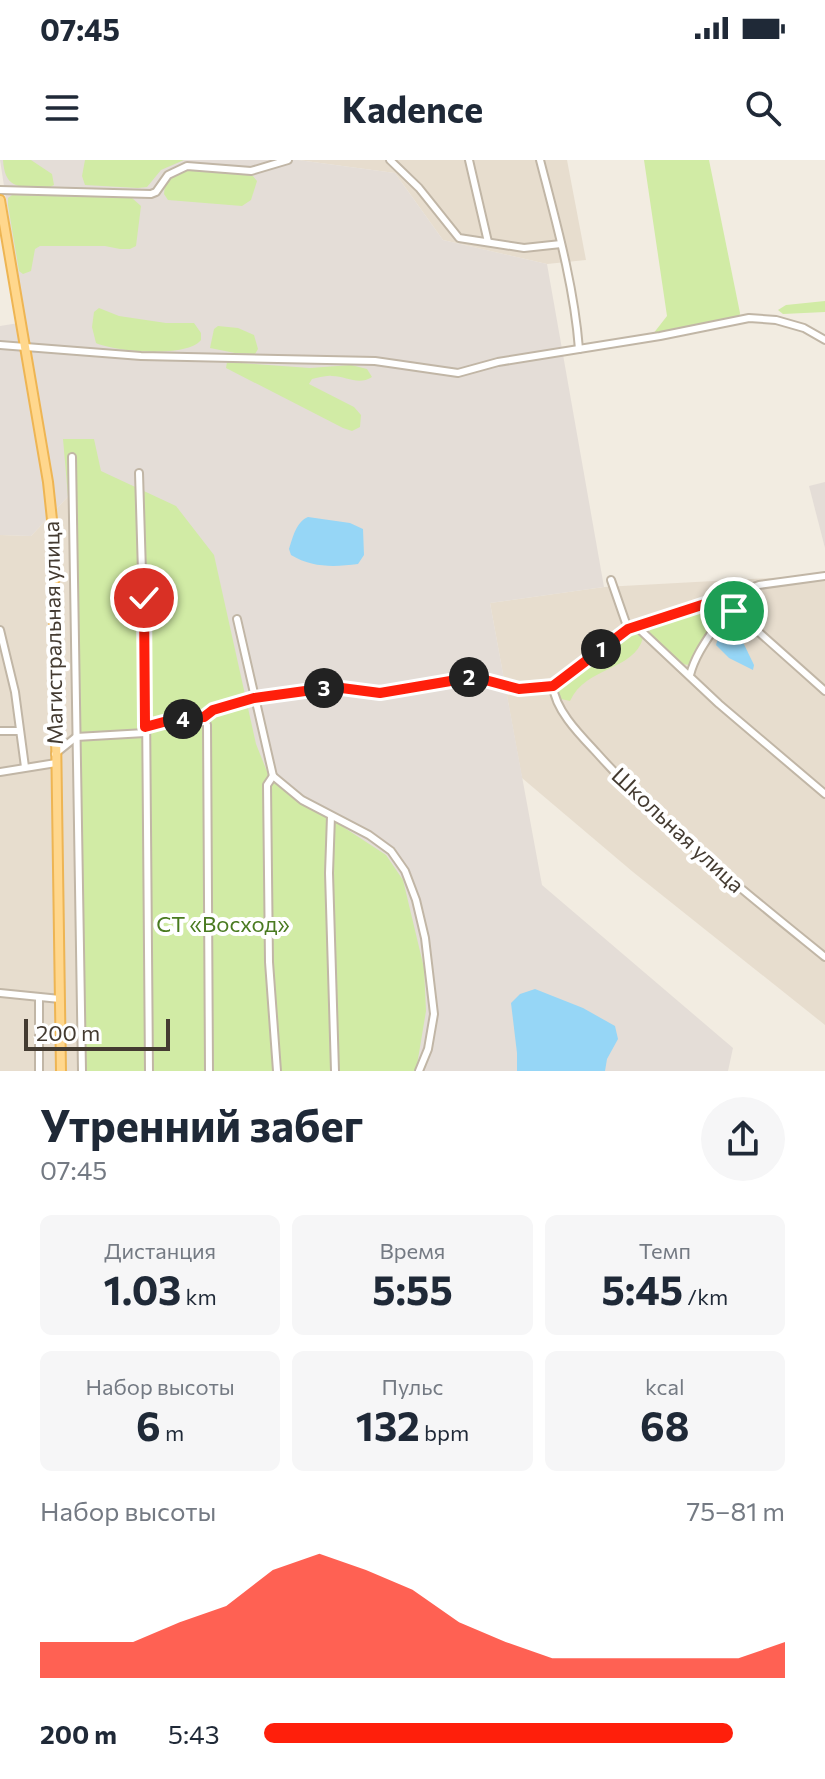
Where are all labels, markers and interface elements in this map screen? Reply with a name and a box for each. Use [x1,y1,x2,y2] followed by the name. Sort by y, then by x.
[40,10,120,47] text: 07:45
[40,86,84,130] icon: menu
[342,86,483,130] text: Kadence
[741,86,785,130] icon: search
[37,521,68,745] street label: Магистральная улица
[110,564,178,632] pin
[122,576,166,620] icon: check
[700,577,768,645] pin
[712,589,756,633] icon: arrive
[581,629,621,669] pin: 1
[596,635,606,662] text: 1
[449,657,489,697] pin: 2
[463,663,475,690] text: 2
[304,668,344,708] pin: 3
[318,674,330,701] text: 3
[163,699,203,739] pin: 4
[176,705,190,732] text: 4
[607,761,750,898] street label: Школьная улица
[156,910,290,937] park label: СТ «Восход»
[24,1015,170,1051] scale bar
[36,1019,100,1046] text: 200 m
[40,1097,363,1151] text: Утренний забег
[701,1097,785,1181] button: share
[40,1154,107,1185] text: 07:45
[104,1237,216,1264] text: Дистанция
[380,1237,445,1264] text: Время
[639,1237,691,1264] text: Темп
[104,1264,181,1313] text: 1.03
[372,1264,453,1313] text: 5:55
[601,1264,683,1313] text: 5:45
[181,1283,217,1310] text: km
[683,1283,728,1310] text: /km
[86,1373,235,1400] text: Набор высоты
[382,1373,443,1400] text: Пульс
[645,1373,685,1400] text: kcal
[136,1400,161,1449] text: 6
[356,1400,420,1449] text: 132
[640,1400,690,1449] text: 68
[161,1419,184,1446] text: m
[420,1419,469,1446] text: bpm
[40,1495,216,1526] text: Набор высоты
[687,1495,785,1526] text: 75–81 m
[40,1718,117,1749] text: 200 m
[168,1718,220,1749] text: 5:43

